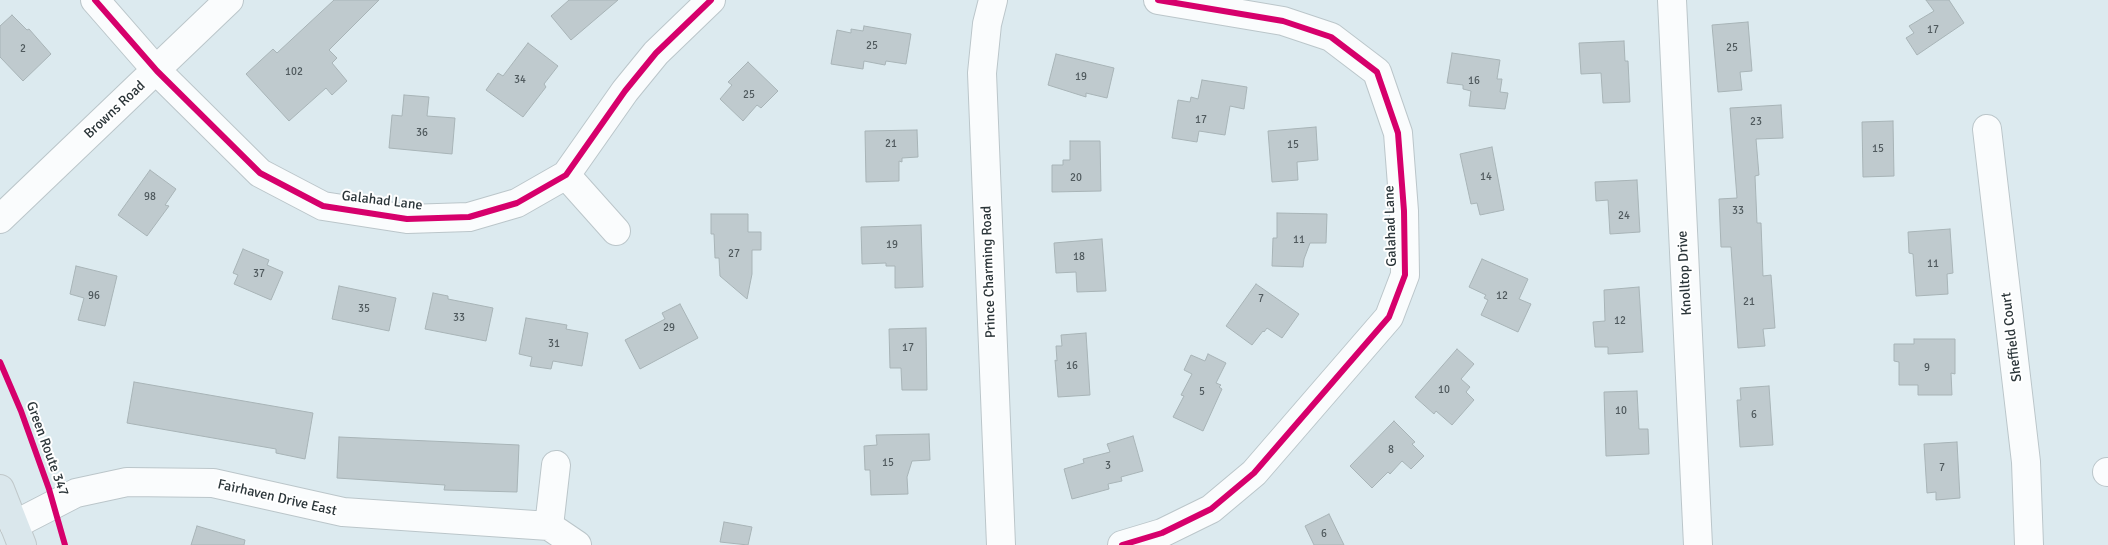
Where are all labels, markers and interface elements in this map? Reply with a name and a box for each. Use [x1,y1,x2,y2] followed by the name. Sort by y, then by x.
[1927,23,1939,37] house number: 17
[866,39,878,53] house number: 25
[1726,41,1738,55] house number: 25
[20,42,26,56] house number: 2
[285,65,303,79] house number: 102
[1075,70,1087,84] house number: 19
[514,73,526,87] house number: 34
[1468,74,1480,88] house number: 16
[81,78,149,142] street label: Browns Road
[743,88,755,102] house number: 25
[1195,113,1207,127] house number: 17
[1750,115,1762,129] house number: 23
[416,126,428,140] house number: 36
[885,137,897,151] house number: 21
[1287,138,1299,152] house number: 15
[1872,142,1884,156] house number: 15
[1480,170,1492,184] house number: 14
[1070,171,1082,185] house number: 20
[1381,185,1401,267] street label: Galahad Lane
[341,188,423,214] street label: Galahad Lane
[144,190,156,204] house number: 98
[1732,204,1744,218] house number: 33
[978,205,1000,339] street label: Prince Charming Road
[1618,209,1630,223] house number: 24
[1674,230,1696,316] street label: Knolltop Drive
[1293,233,1305,247] house number: 11
[886,238,898,252] house number: 19
[728,247,740,261] house number: 27
[1073,250,1085,264] house number: 18
[1927,257,1939,271] house number: 11
[253,267,265,281] house number: 37
[88,289,100,303] house number: 96
[1496,289,1508,303] house number: 12
[1998,291,2026,383] street label: Sheffield Court
[1258,292,1264,306] house number: 7
[1743,295,1755,309] house number: 21
[358,302,370,316] house number: 35
[453,311,465,325] house number: 33
[1614,314,1626,328] house number: 12
[663,321,675,335] house number: 29
[548,337,560,351] house number: 31
[902,341,914,355] house number: 17
[1066,359,1078,373] house number: 16
[1924,361,1930,375] house number: 9
[1438,383,1450,397] house number: 10
[1199,385,1205,399] house number: 5
[22,399,72,499] street label: Green Route 347
[1615,404,1627,418] house number: 10
[1751,408,1757,422] house number: 6
[1388,443,1394,457] house number: 8
[882,456,894,470] house number: 15
[1105,459,1111,473] house number: 3
[1939,461,1945,475] house number: 7
[216,476,338,520] street label: Fairhaven Drive East
[1321,527,1327,541] house number: 6

